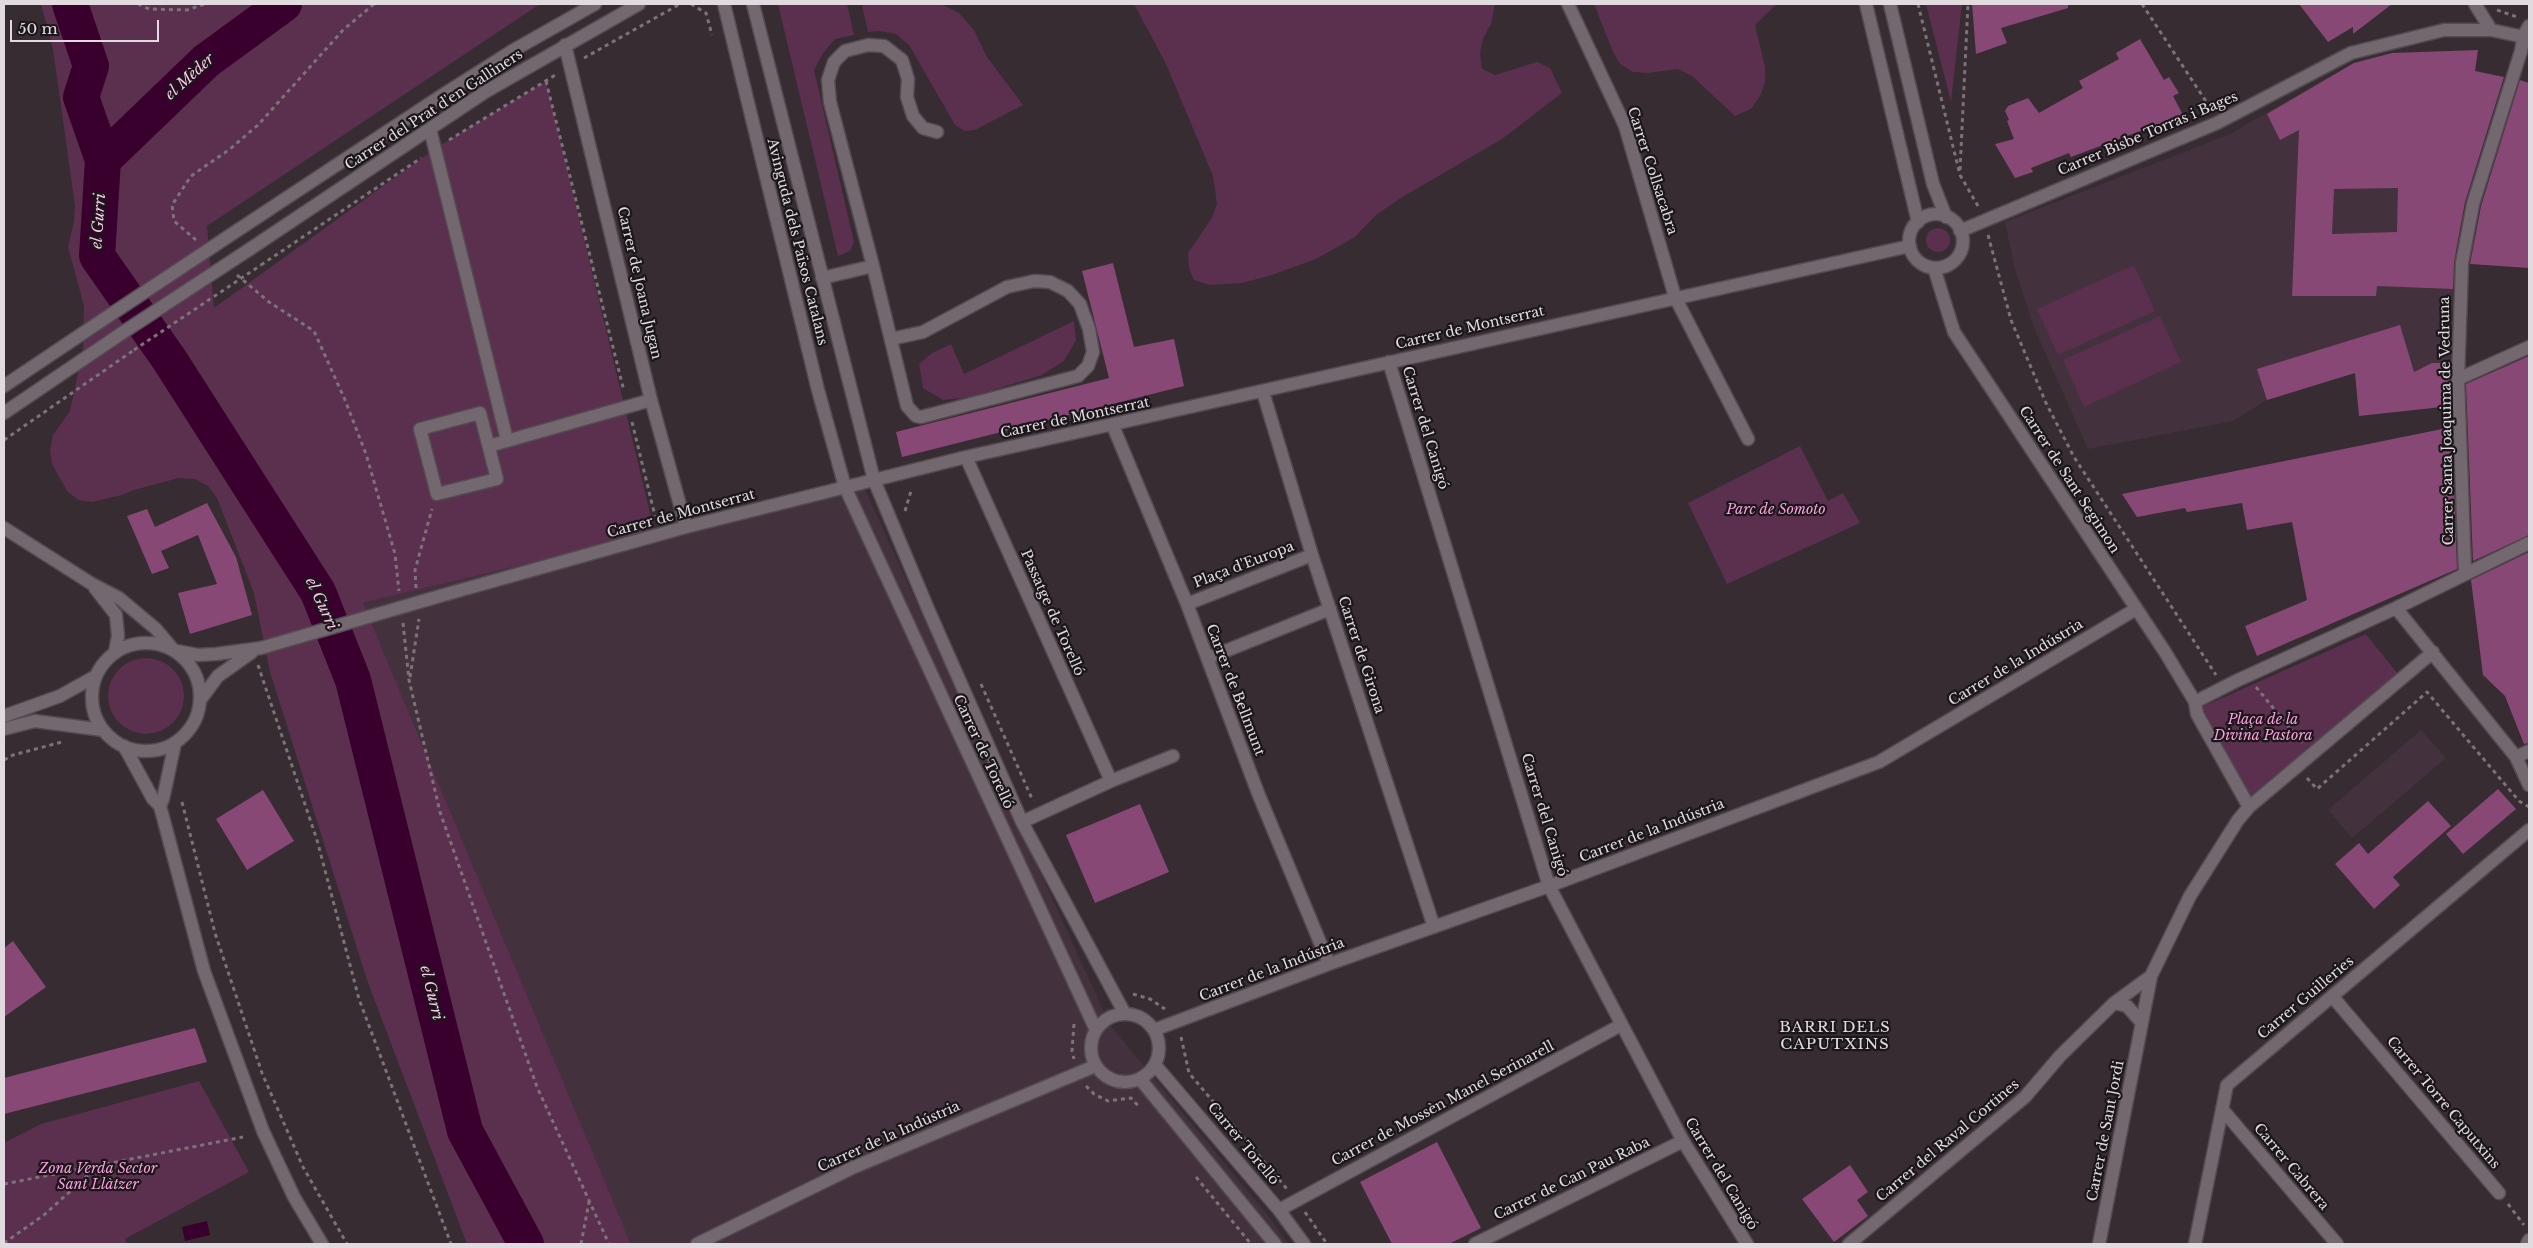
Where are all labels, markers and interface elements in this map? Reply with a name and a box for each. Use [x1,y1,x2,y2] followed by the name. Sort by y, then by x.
[12,10,161,42] scale bar
[18,19,58,38] text: 50 m
[342,46,526,174] street label: Carrer del Prat d'en Galliners
[162,50,218,104] water label: el Mèder
[2055,88,2241,180] street label: Carrer Bisbe Torras i Bages
[1623,105,1681,237] street label: Carrer Collsacabra
[763,137,831,347] street label: Avinguda dels Països Catalans
[88,193,110,249] water label: el Gurri
[613,205,665,361] street label: Carrer de Joana Jugan
[2436,296,2458,546] street label: Carrer Santa Joaquima de Vedruna
[1394,303,1546,353] street label: Carrer de Montserrat
[1398,364,1452,492] street label: Carrer del Canigó
[999,394,1151,442] street label: Carrer de Montserrat
[2015,403,2123,557] street label: Carrer de Sant Segimon
[605,486,757,542] street label: Carrer de Montserrat
[1726,502,1826,518] park label: Parc de Somoto
[1191,538,1297,592] street label: Plaça d'Europa
[1017,547,1087,679] street label: Passatge de Torelló
[301,575,341,633] water label: el Gurri
[1334,594,1388,716] street label: Carrer de Girona
[1946,616,2086,710] street label: Carrer de la Indústria
[1202,622,1268,758] street label: Carrer de Bellmunt
[949,692,1017,812] street label: Carrer de Torelló
[2214,712,2312,744] park label: Plaça de la Divina Pastora
[1517,751,1571,879] street label: Carrer del Canigó
[1577,796,1727,866] street label: Carrer de la Indústria
[1197,935,1347,1005] street label: Carrer de la Indústria
[2255,953,2357,1043] street label: Carrer Guilleries
[416,964,446,1022] water label: el Gurri
[1778,1019,1892,1054] district label: BARRI DELS CAPUTXINS
[2383,1033,2503,1173] street label: Carrer Torre Caputxins
[1329,1038,1557,1170] street label: Carrer de Mossèn Manel Serinarell
[2084,1059,2128,1203] street label: Carrer de Sant Jordi
[1873,1076,2023,1206] street label: Carrer del Raval Cortines
[815,1098,963,1176] street label: Carrer de la Indústria
[1204,1099,1282,1189] street label: Carrer Torelló
[1681,1115,1761,1233] street label: Carrer del Canigó
[2250,1120,2332,1214] street label: Carrer Cabrera
[1491,1134,1653,1224] street label: Carrer de Can Pau Raba
[39,1161,157,1194] park label: Zona Verda Sector Sant Llàtzer

